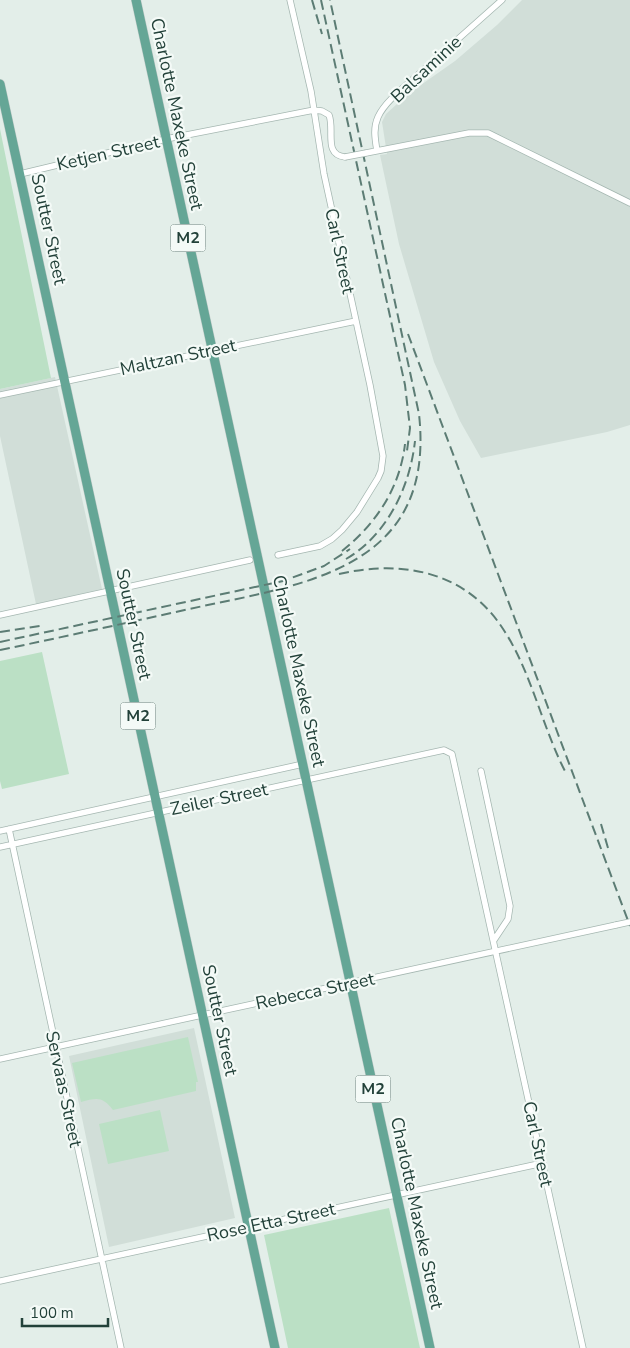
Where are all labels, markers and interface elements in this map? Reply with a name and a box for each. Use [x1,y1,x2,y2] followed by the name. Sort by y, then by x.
[145,16,209,213] street label: Charlotte Maxeke Street
[385,30,467,108] street label: Balsaminie
[54,129,162,176] street label: Ketjen Street
[25,171,73,288] street label: Soutter Street
[319,206,361,297] street label: Carl Street
[170,224,206,252] road number: M2
[118,333,239,381] street label: Maltzan Street
[110,566,158,683] street label: Soutter Street
[267,573,331,770] street label: Charlotte Maxeke Street
[120,702,156,729] road number: M2
[168,777,271,821] street label: Zeiler Street
[196,962,244,1079] street label: Soutter Street
[253,967,377,1015] street label: Rebecca Street
[40,1029,88,1150] street label: Servaas Street
[356,1076,390,1102] road number: M2
[517,1099,559,1190] street label: Carl Street
[385,1115,449,1312] street label: Charlotte Maxeke Street
[205,1197,338,1247] street label: Rose Etta Street
[22,1296,109,1328] scale bar
[30,1303,74,1323] text: 100 m

